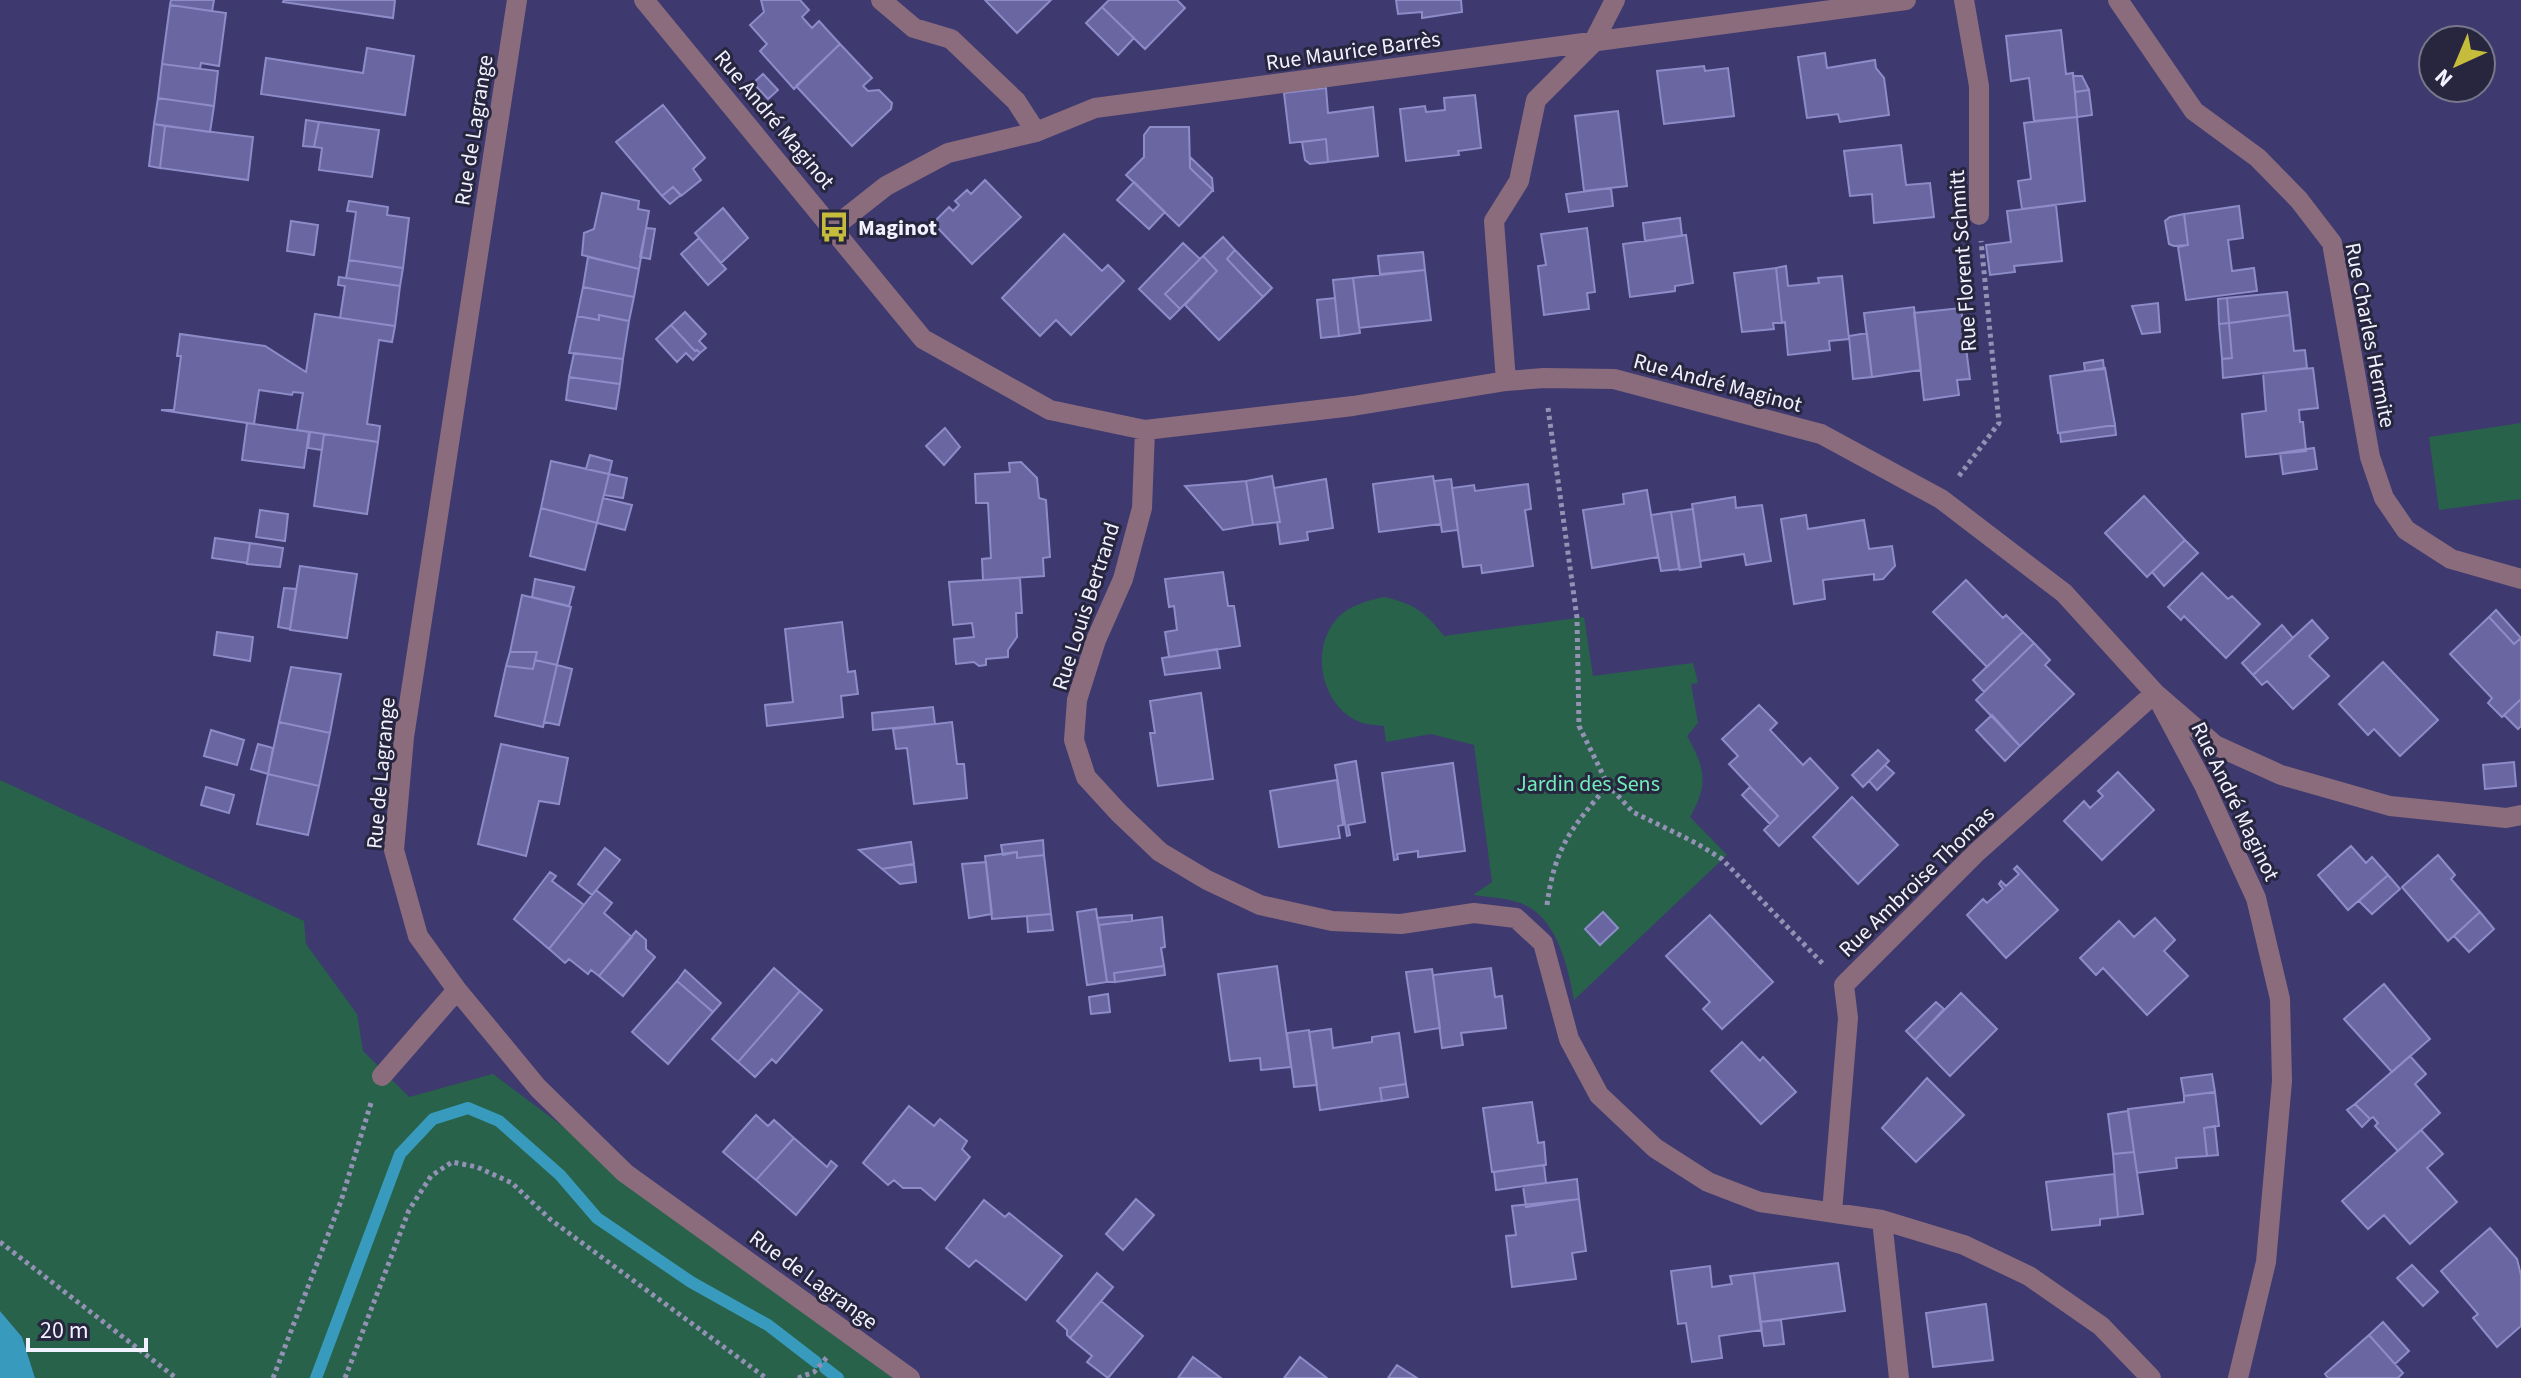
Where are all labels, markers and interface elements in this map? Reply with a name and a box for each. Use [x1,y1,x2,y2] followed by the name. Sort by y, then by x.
[1264,23,1443,79] street label: Rue Maurice Barrès
[2417,24,2497,104] north arrow
[706,43,843,197] street label: Rue André Maginot
[446,52,502,208] street label: Rue de Lagrange
[2427,61,2460,94] text: N
[1941,168,1985,353] street label: Rue Florent Schmitt
[817,210,851,244] bus stop icon: Maginot
[858,212,937,244] place label: Maginot
[2336,240,2404,430] street label: Rue Charles Hermite
[1630,345,1806,421] street label: Rue André Maginot
[1044,518,1128,694] street label: Rue Louis Bertrand
[358,696,404,850] street label: Rue de Lagrange
[2183,717,2288,887] street label: Rue André Maginot
[1516,768,1660,800] park label: Jardin des Sens
[1832,799,2002,965] street label: Rue Ambroise Thomas
[742,1222,884,1338] street label: Rue de Lagrange
[28,1302,146,1352] scale bar
[40,1313,89,1348] text: 20 m

